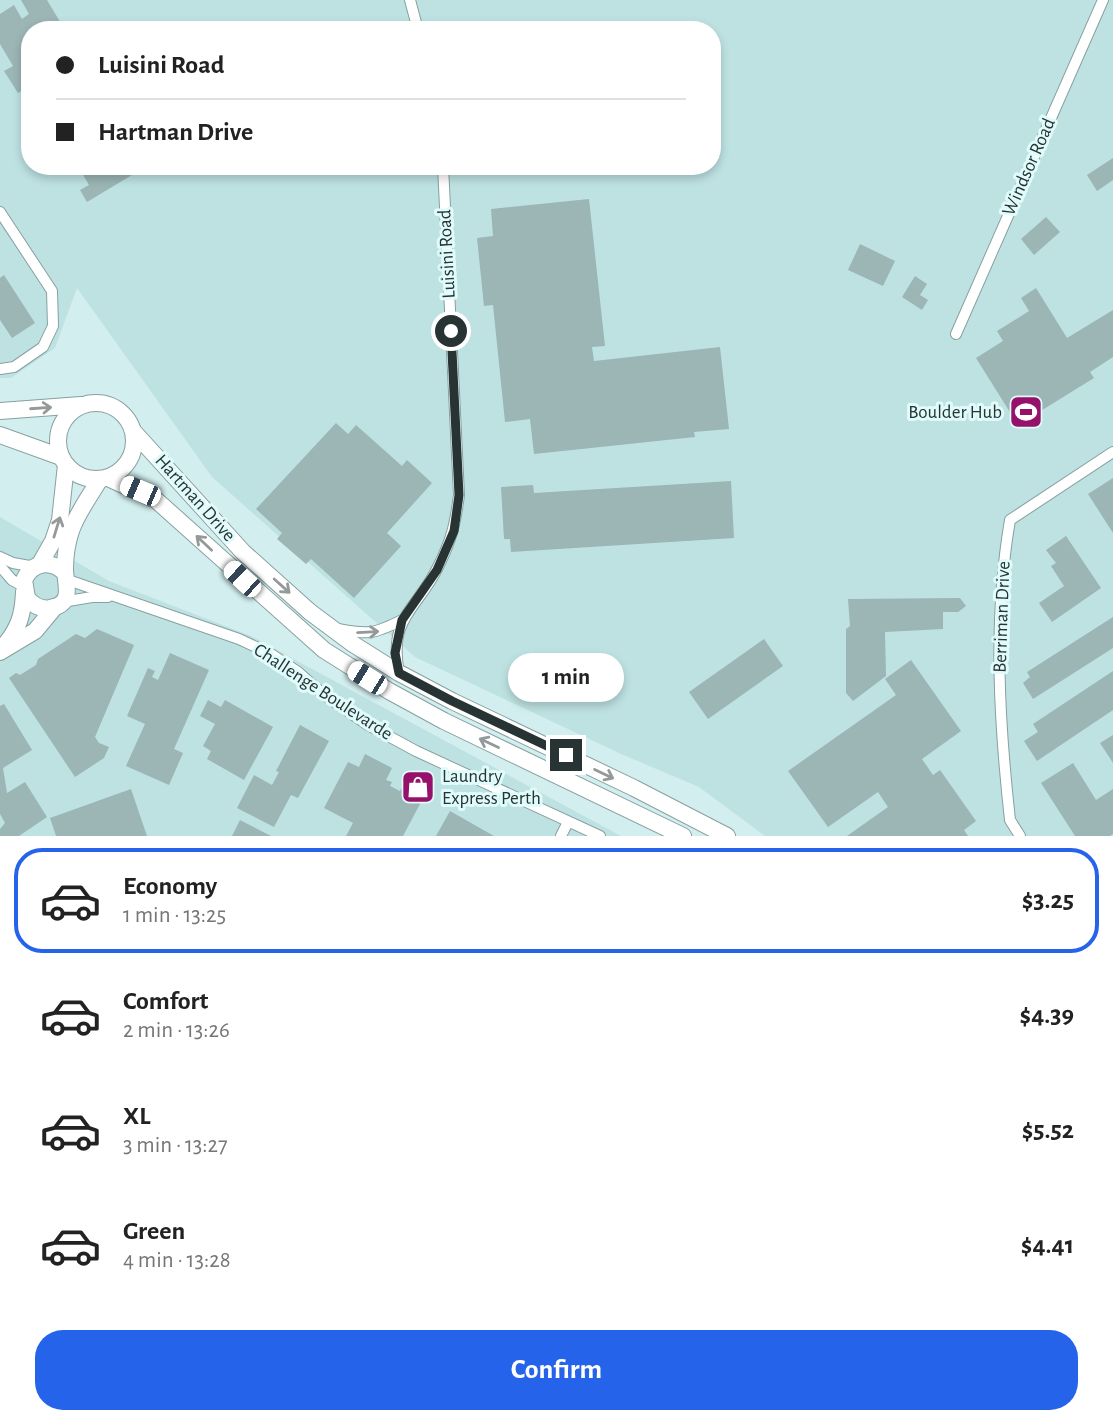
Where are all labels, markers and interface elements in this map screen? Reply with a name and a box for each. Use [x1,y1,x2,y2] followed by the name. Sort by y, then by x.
[98,52,224,78] text: Luisini Road
[999,115,1059,219] street label: Windsor Road
[98,119,253,145] text: Hartman Drive
[435,209,459,299] street label: Luisini Road
[435,315,467,347] route start
[1007,393,1045,431] sports icon: Boulder Hub
[29,401,52,414] one-way arrow
[908,403,1002,422] place label: Boulder Hub
[151,451,239,545] street label: Hartman Drive
[117,473,164,509] car
[52,516,65,538] one-way arrow
[196,535,213,552] one-way arrow
[220,557,265,601] car
[991,561,1013,673] street label: Berriman Drive
[273,578,291,594] one-way arrow
[356,625,379,638] one-way arrow
[250,640,396,744] street label: Challenge Boulevarde
[508,654,624,702] callout: 1 min
[344,658,391,698] car
[542,666,590,689] text: 1 min
[479,735,500,749] one-way arrow
[550,739,582,771] route end
[442,767,541,808] place label: Laundry Express Perth
[593,767,614,781] one-way arrow
[399,768,437,806] shop icon: Laundry Express Perth
[39,869,102,932] icon: car
[123,873,217,899] text: Economy
[1022,887,1074,913] text: $3.25
[123,904,226,927] text: 1 min · 13:25
[39,984,102,1047] icon: car
[123,988,208,1014] text: Comfort
[1020,1002,1074,1028] text: $4.39
[123,1019,230,1042] text: 2 min · 13:26
[39,1099,102,1162] icon: car
[123,1103,150,1129] text: XL
[1022,1117,1074,1143] text: $5.52
[123,1134,228,1157] text: 3 min · 13:27
[39,1214,102,1277] icon: car
[123,1218,185,1244] text: Green
[1021,1232,1074,1258] text: $4.41
[123,1249,231,1272] text: 4 min · 13:28
[35,1330,1078,1410] button: Confirm

